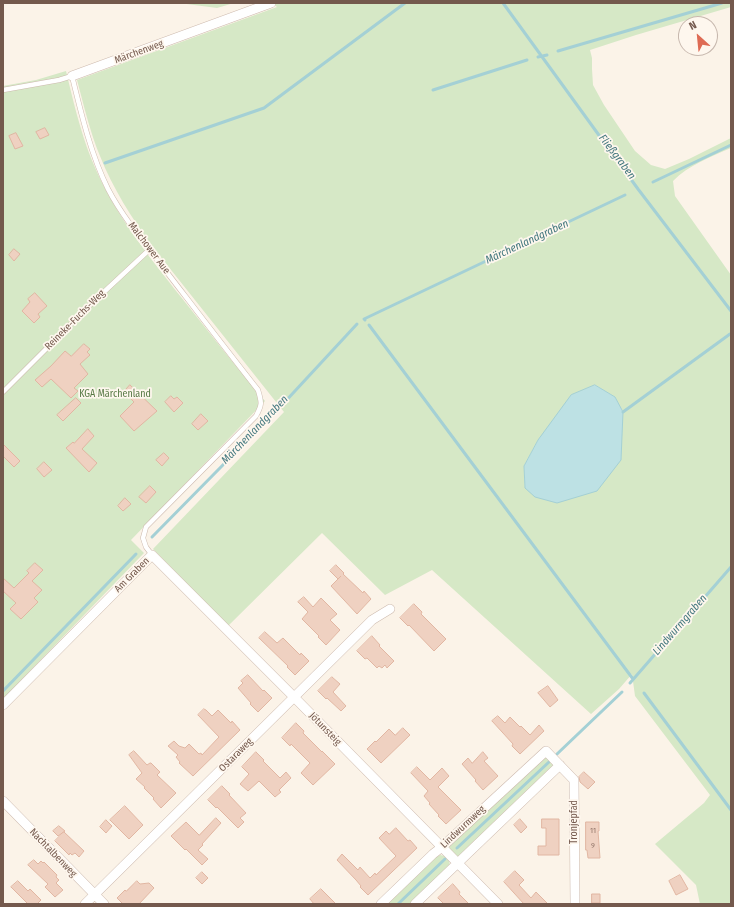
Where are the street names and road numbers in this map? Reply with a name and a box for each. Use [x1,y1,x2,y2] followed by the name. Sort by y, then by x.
[113,38,165,66] street label: Märchenweg
[126,220,172,276] street label: Malchower Aue
[43,288,107,352] street label: Reineke-Fuchs-Weg
[112,555,152,595] street label: Am Graben
[306,710,344,748] street label: Jötunsteig
[217,736,255,774] street label: Ostaraweg
[568,800,580,844] street label: Tronjepfad
[438,803,488,851] street label: Lindwurmweg
[27,826,79,880] street label: Nachtalbenweg

